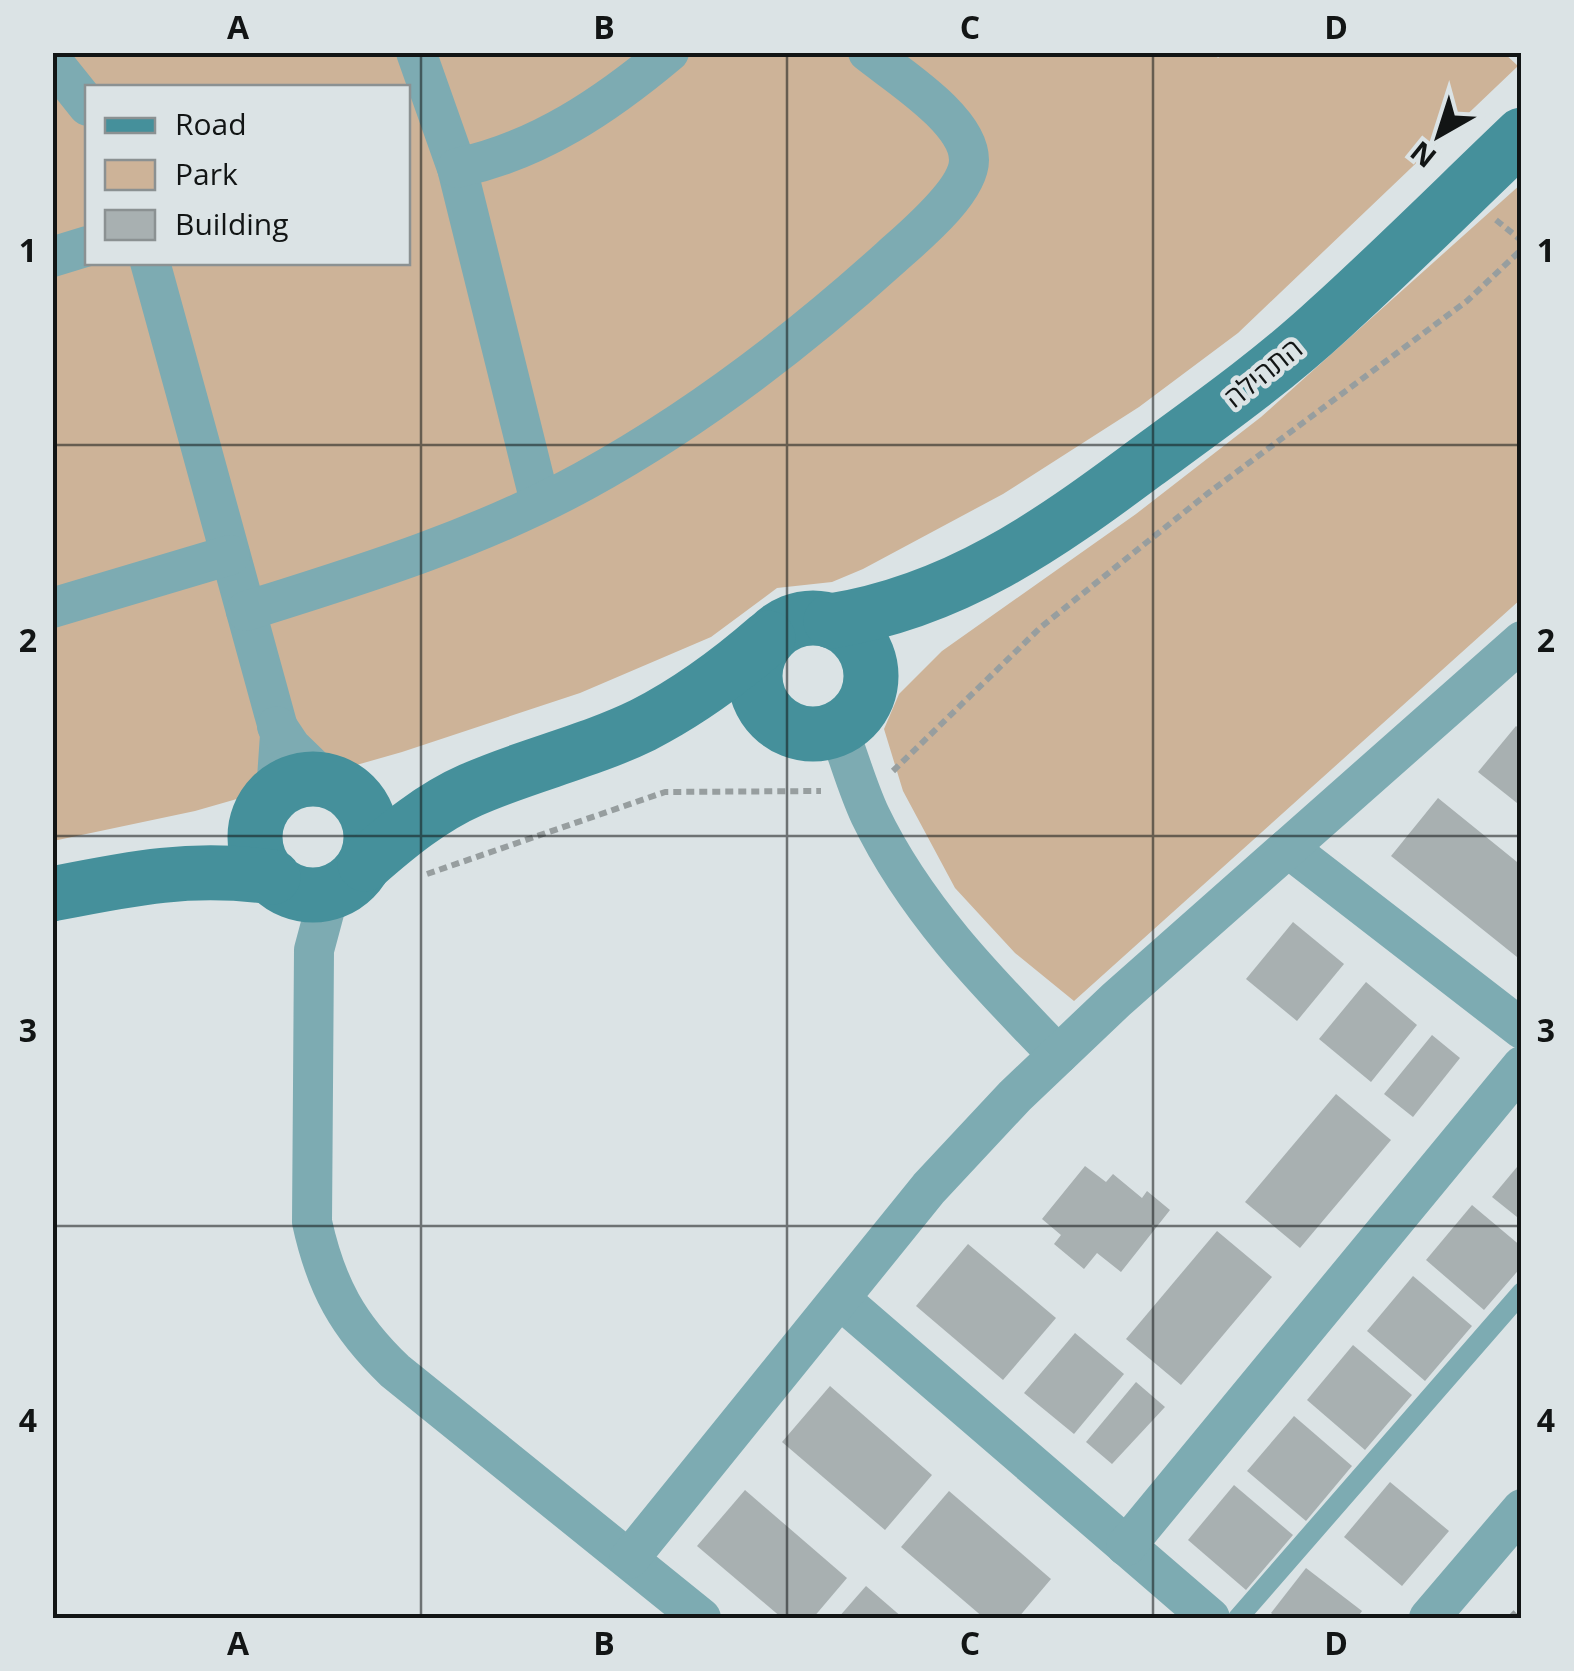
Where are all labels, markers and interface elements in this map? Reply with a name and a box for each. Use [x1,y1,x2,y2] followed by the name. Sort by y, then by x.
[227,5,250,48] text: A
[593,5,615,48] text: B
[960,5,980,48] text: C
[1324,5,1348,48] text: D
[85,85,410,265] legend
[1389,85,1489,185] north arrow
[175,103,247,144] text: Road
[1402,133,1443,177] text: N
[175,153,238,194] text: Park
[175,203,289,244] text: Building
[19,228,37,271] text: 1
[1537,228,1555,271] text: 1
[1215,329,1310,416] street label: התהילה
[19,618,37,661] text: 2
[1537,618,1555,661] text: 2
[19,1008,37,1051] text: 3
[1537,1008,1555,1051] text: 3
[19,1398,37,1441] text: 4
[1537,1398,1555,1441] text: 4
[227,1621,250,1664] text: A
[593,1621,615,1664] text: B
[960,1621,980,1664] text: C
[1324,1621,1348,1664] text: D

